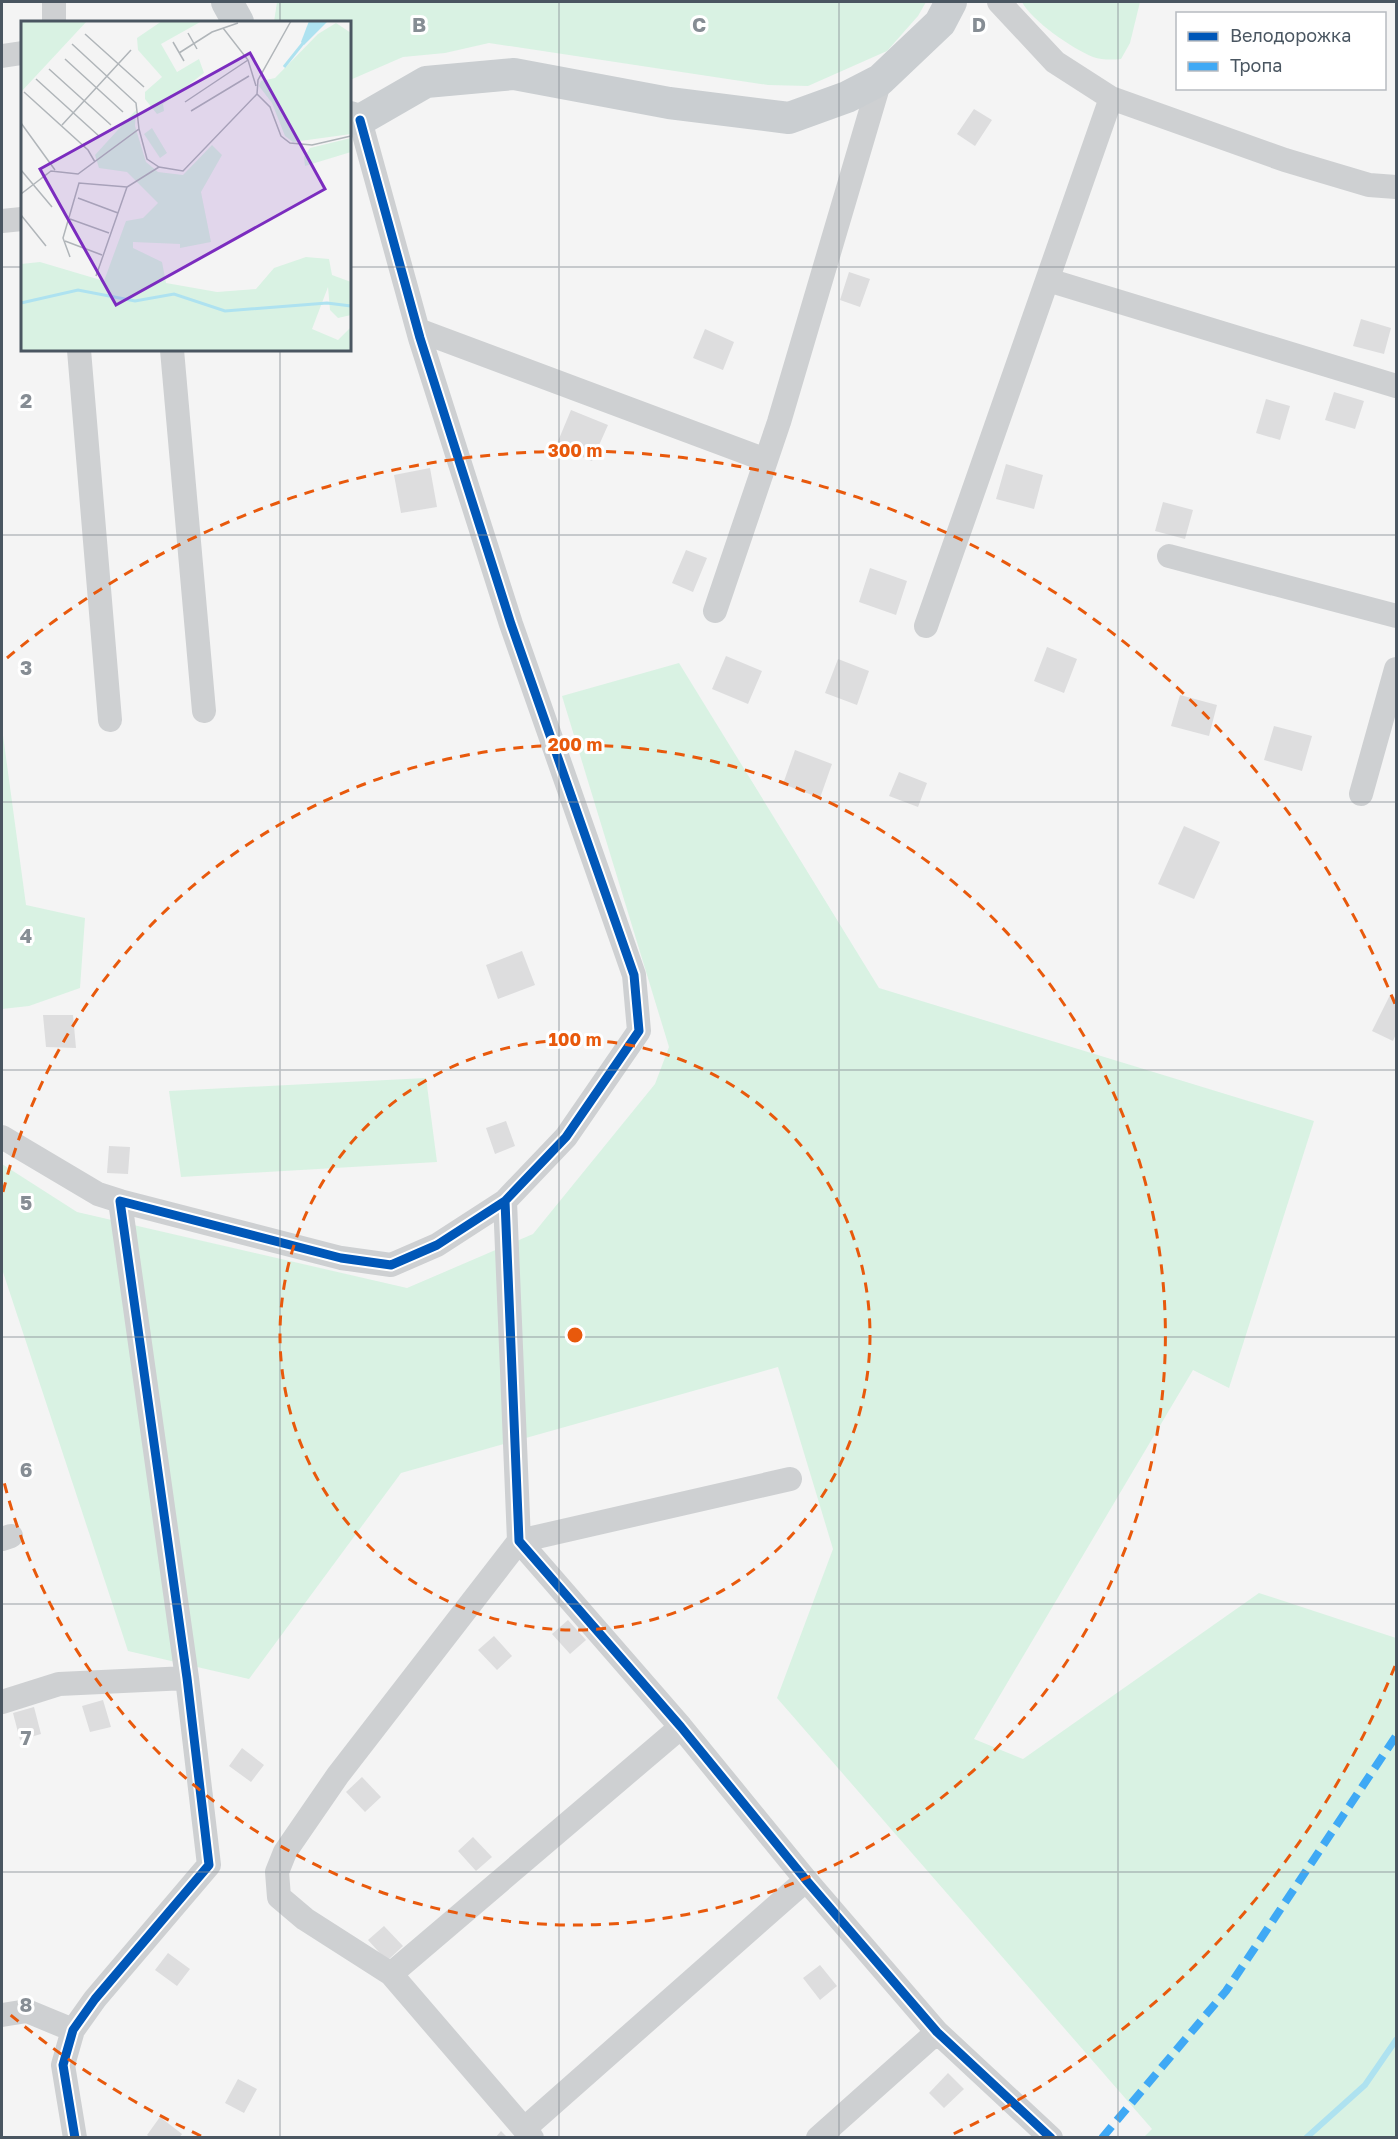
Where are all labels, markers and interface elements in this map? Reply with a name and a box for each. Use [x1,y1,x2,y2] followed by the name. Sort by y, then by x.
[412,12,426,36] text: B
[692,12,706,36] text: C
[972,12,986,36] text: D
[1176,12,1386,90] legend
[21,21,351,351] inset map
[1230,24,1351,46] text: Велодорожка
[1230,54,1282,76] text: Тропа
[20,388,32,412] text: 2
[548,439,602,461] text: 300 m
[20,655,32,679] text: 3
[548,733,602,755] text: 200 m
[20,923,32,947] text: 4
[549,1028,601,1050] text: 100 m
[20,1190,32,1214] text: 5
[565,1325,585,1345] centre of rings
[20,1457,32,1481] text: 6
[21,1725,32,1749] text: 7
[20,1992,32,2016] text: 8

